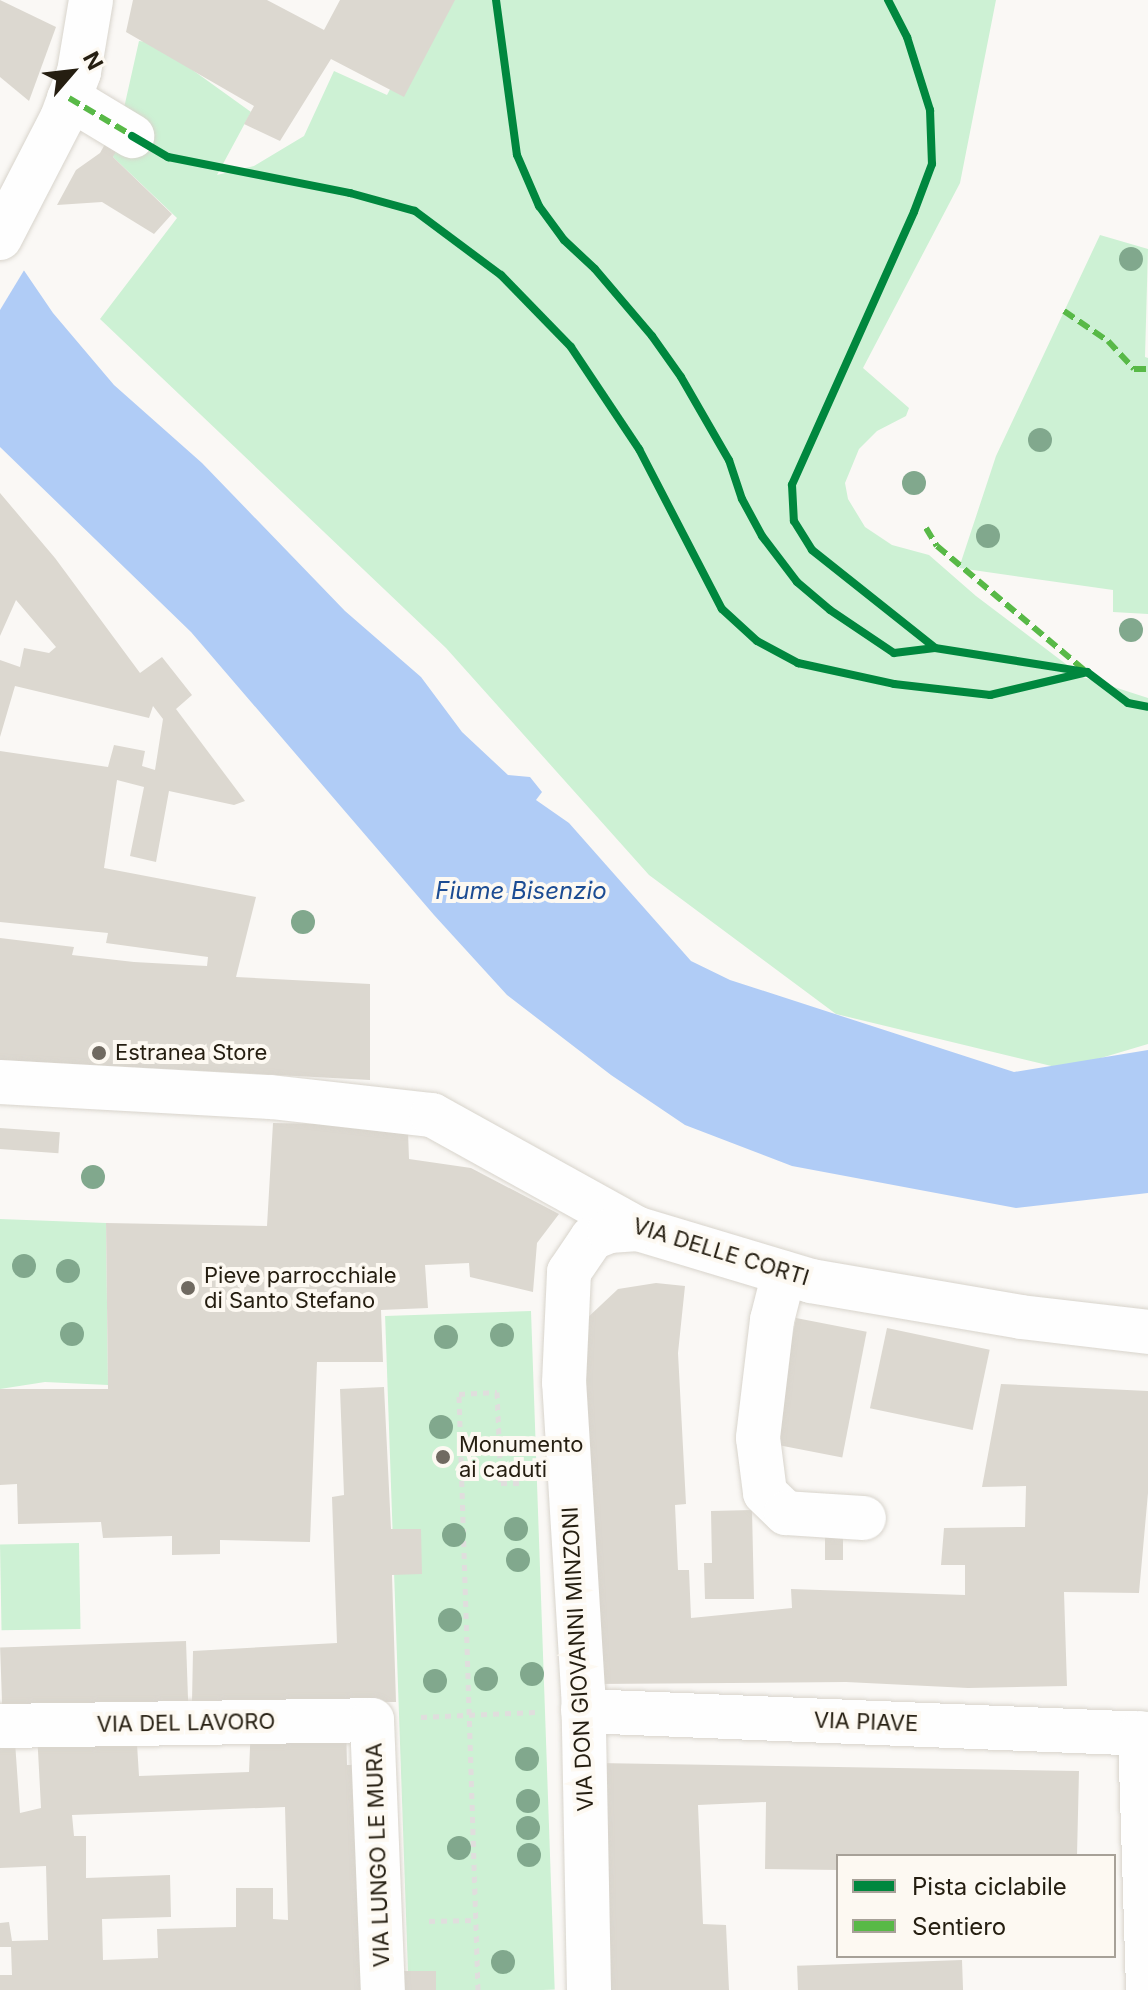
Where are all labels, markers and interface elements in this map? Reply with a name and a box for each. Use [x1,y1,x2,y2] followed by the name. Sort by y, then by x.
[32,32,112,112] north arrow
[78,47,109,74] text: N
[435,877,607,905] water label: Fiume Bisenzio
[115,1040,267,1066] place label: Estranea Store
[90,1044,108,1062] marker: Estranea Store
[630,1213,812,1291] street label: VIA DELLE CORTI
[204,1262,396,1314] place label: Pieve parrocchiale di Santo Stefano
[179,1279,197,1297] marker: Pieve parrocchiale di Santo Stefano
[459,1431,583,1482] place label: Monumento ai caduti
[434,1448,452,1466] marker: Monumento ai caduti
[557,1506,599,1812] street label: VIA DON GIOVANNI MINZONI
[813,1707,919,1737] street label: VIA PIAVE
[97,1708,275,1738] street label: VIA DEL LAVORO
[361,1742,395,1968] street label: VIA LUNGO LE MURA
[836,1854,1116,1958] legend
[912,1872,1067,1901] text: Pista ciclabile
[912,1912,1006,1941] text: Sentiero

